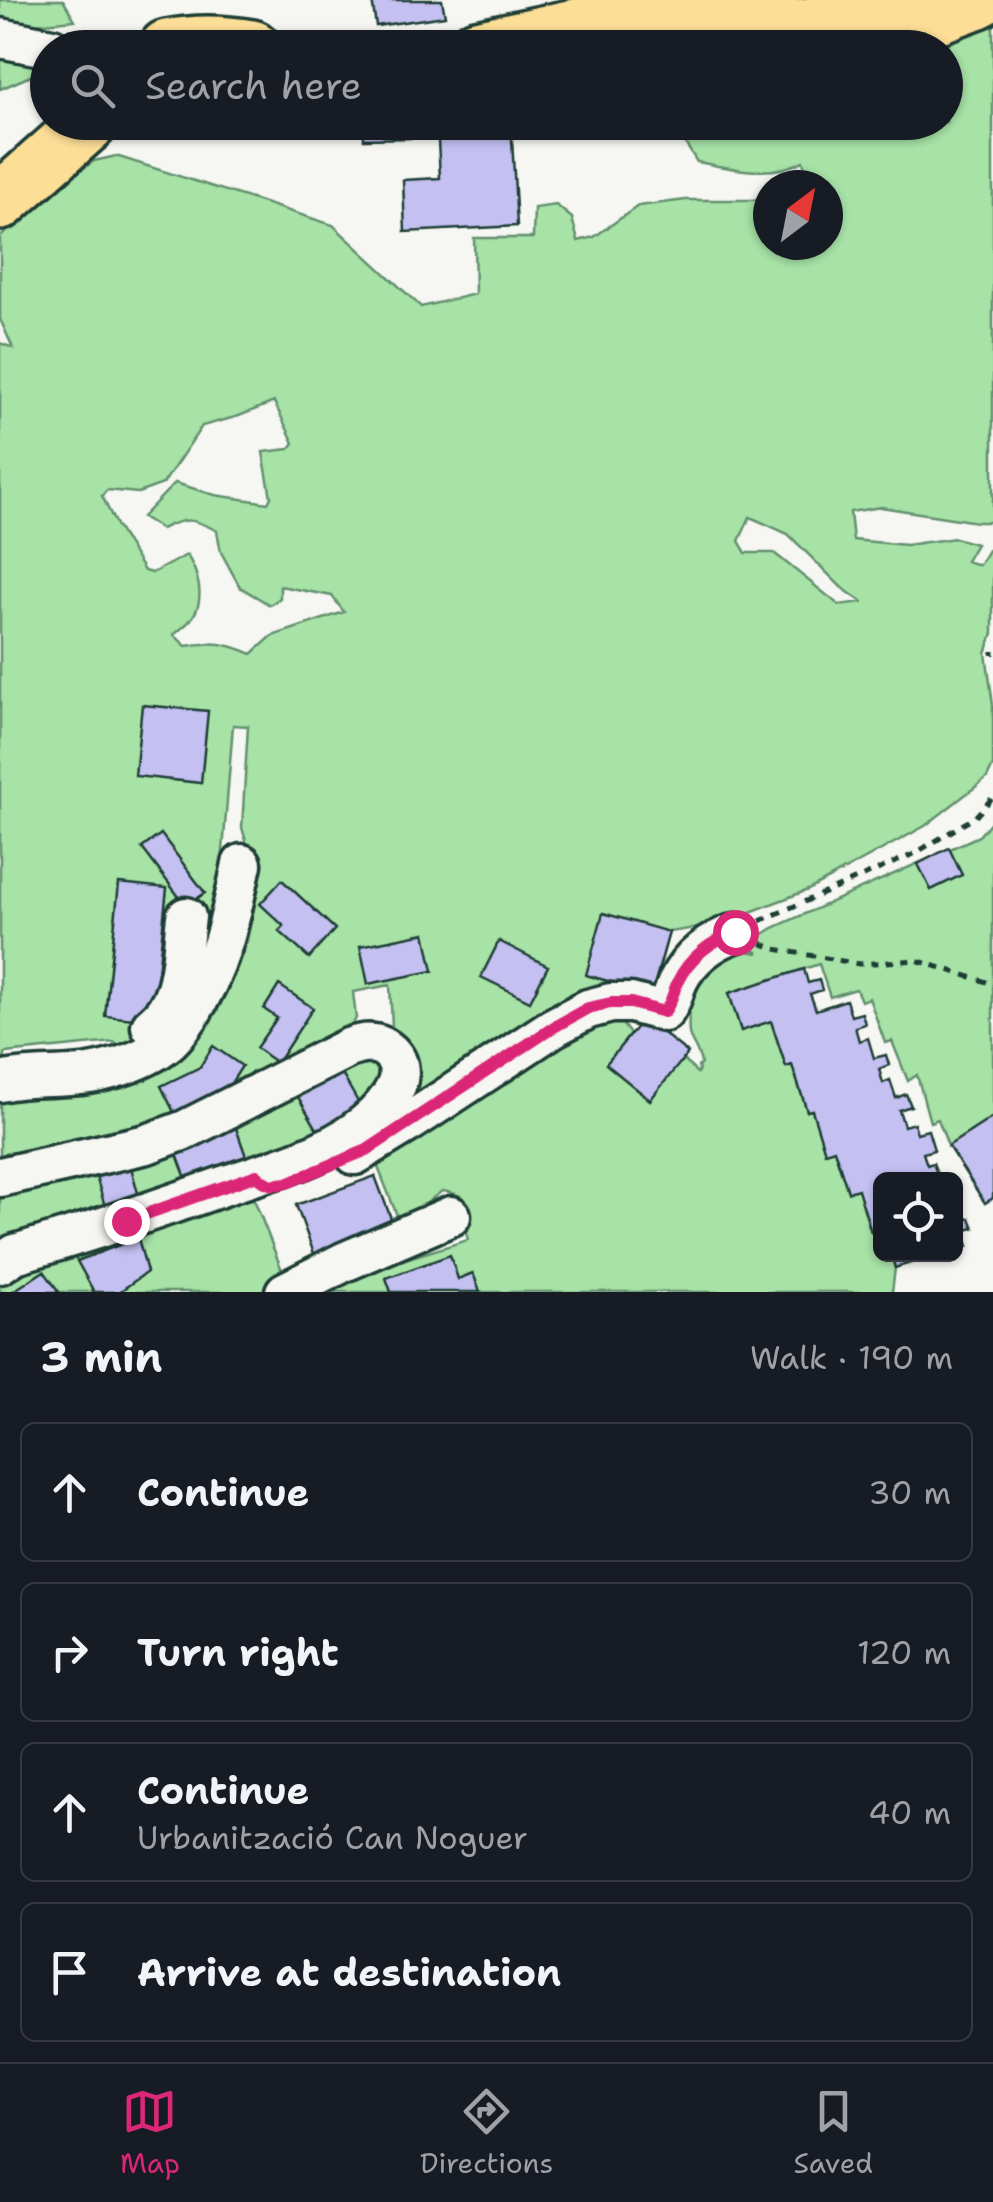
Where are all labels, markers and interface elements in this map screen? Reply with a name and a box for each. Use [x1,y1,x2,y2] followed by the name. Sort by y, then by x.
[30,30,963,140] search box
[65,58,120,113] icon: search
[145,60,362,111] text: Search here
[753,170,843,260] north arrow
[713,910,759,956] route start
[873,1172,963,1262] map controls
[873,1172,963,1262] button: locate
[104,1199,150,1245] route end
[40,1329,162,1385] text: 3 min
[750,1336,953,1379] text: Walk · 190 m
[42,1465,97,1520] icon: ahead
[137,1467,309,1518] text: Continue
[868,1471,951,1514] text: 30 m
[42,1625,97,1680] icon: right
[137,1627,339,1678] text: Turn right
[857,1631,951,1674] text: 120 m
[137,1765,309,1816] text: Continue
[42,1785,97,1840] icon: ahead
[868,1791,951,1834] text: 40 m
[137,1816,528,1859] text: Urbanització Can Noguer
[42,1945,97,2000] icon: arrive
[137,1947,561,1998] text: Arrive at destination
[120,2084,180,2182] tab: Map
[420,2084,553,2182] tab: Directions
[793,2084,873,2182] tab: Saved

